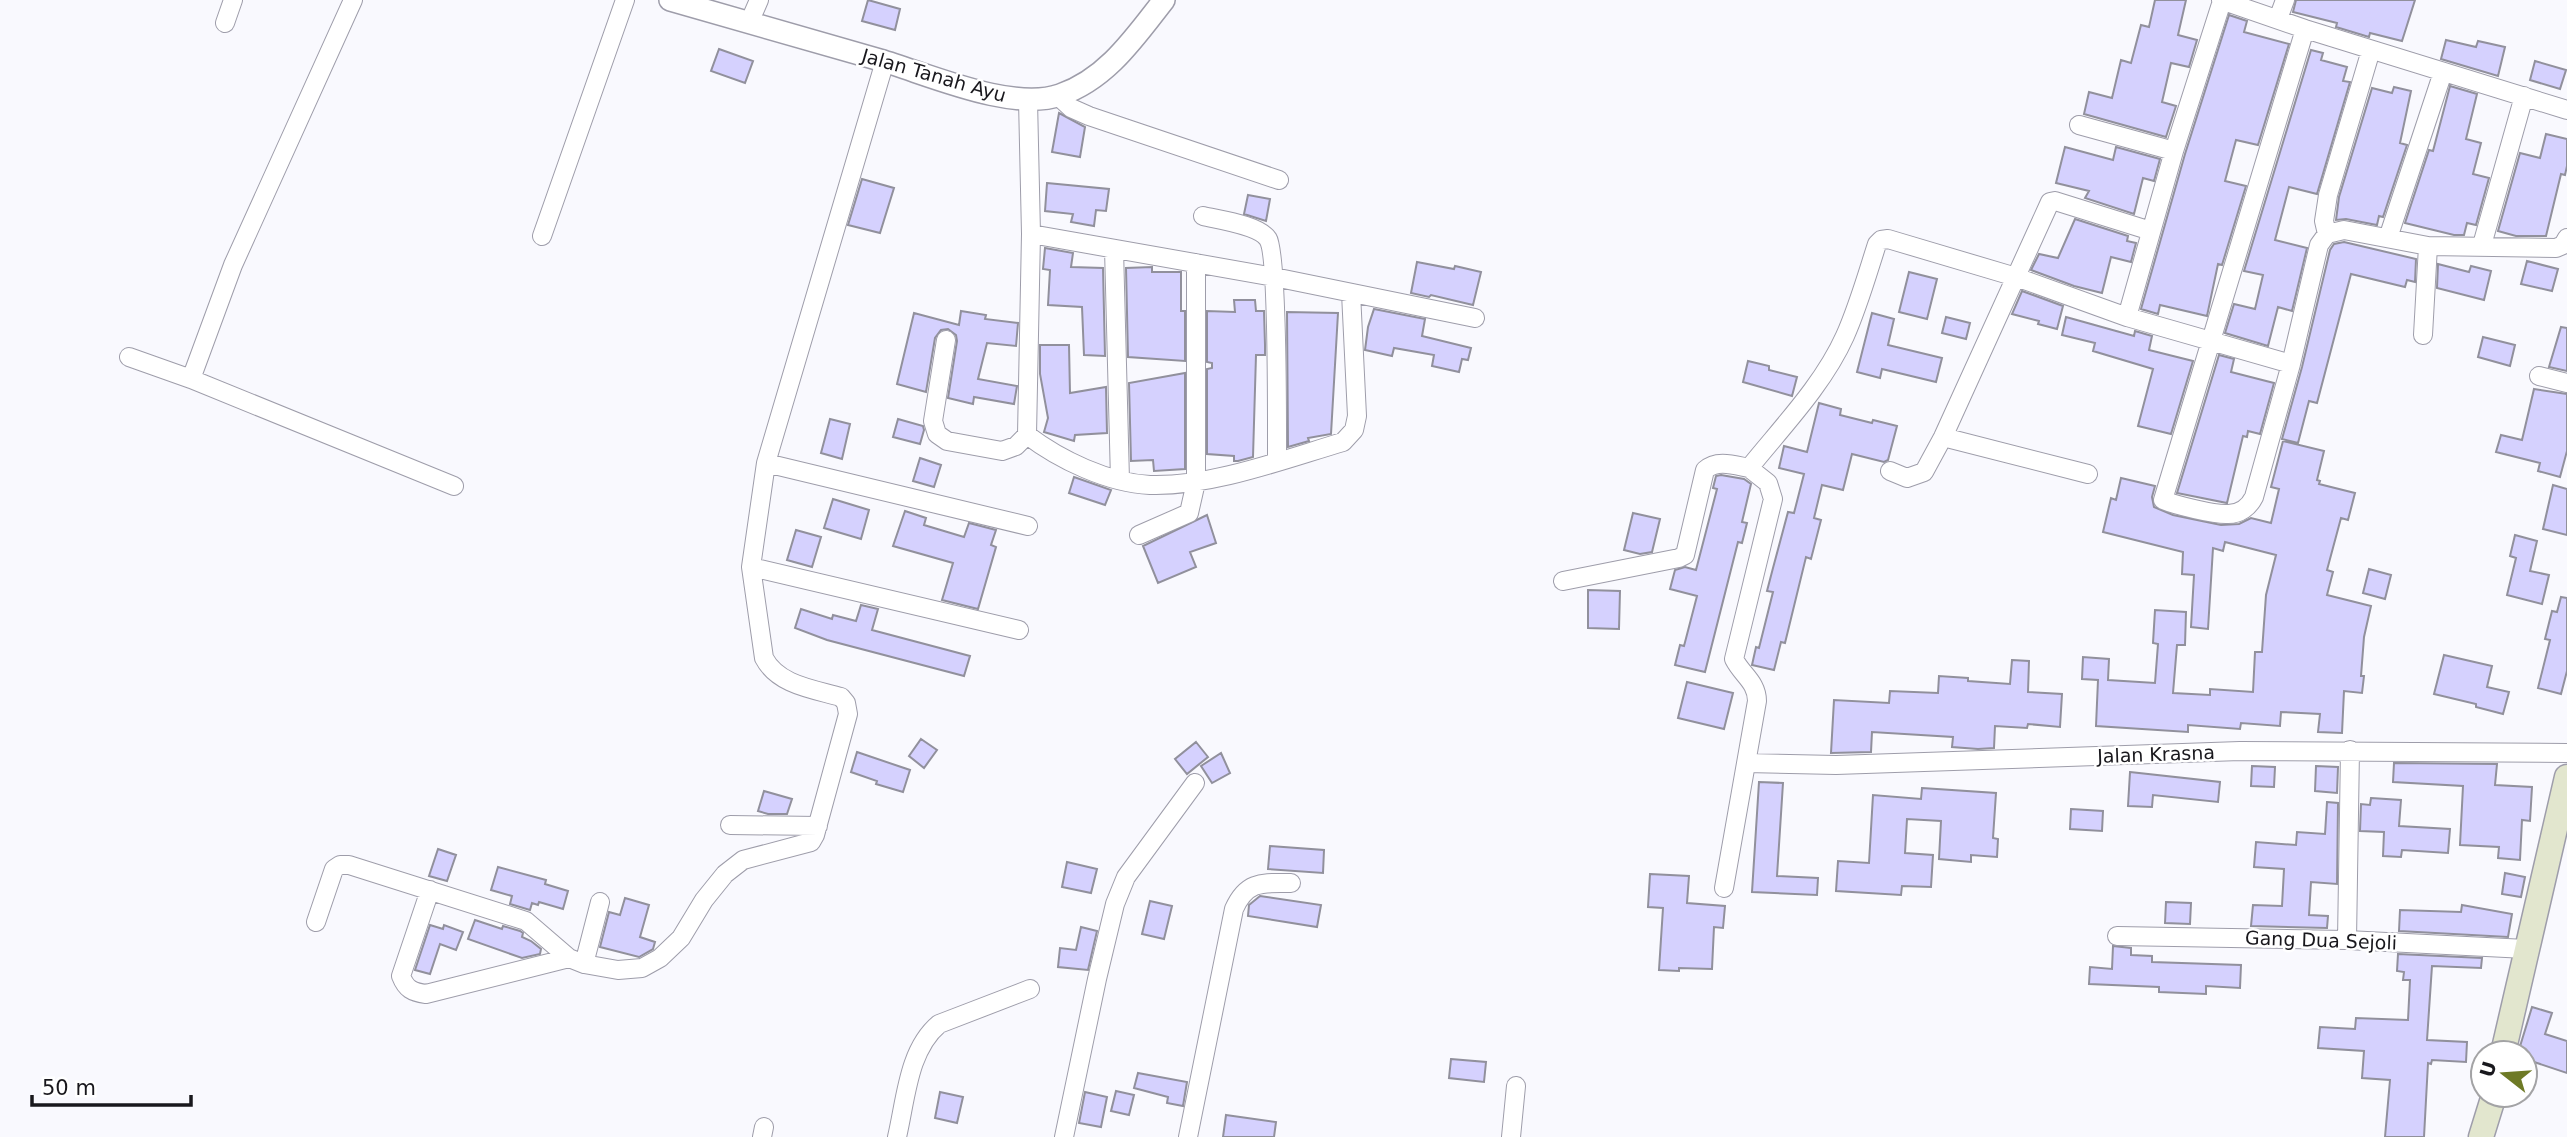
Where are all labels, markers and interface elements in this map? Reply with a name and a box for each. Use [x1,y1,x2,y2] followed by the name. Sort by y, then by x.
[858,44,1009,106] street label: Jalan Tanah Ayu
[2096,741,2215,767] street label: Jalan Krasna
[2245,926,2397,954] street label: Gang Dua Sejoli
[2469,1039,2539,1109] north arrow
[2475,1058,2501,1080] text: U
[32,1064,191,1108] scale bar
[42,1076,96,1100] text: 50 m

